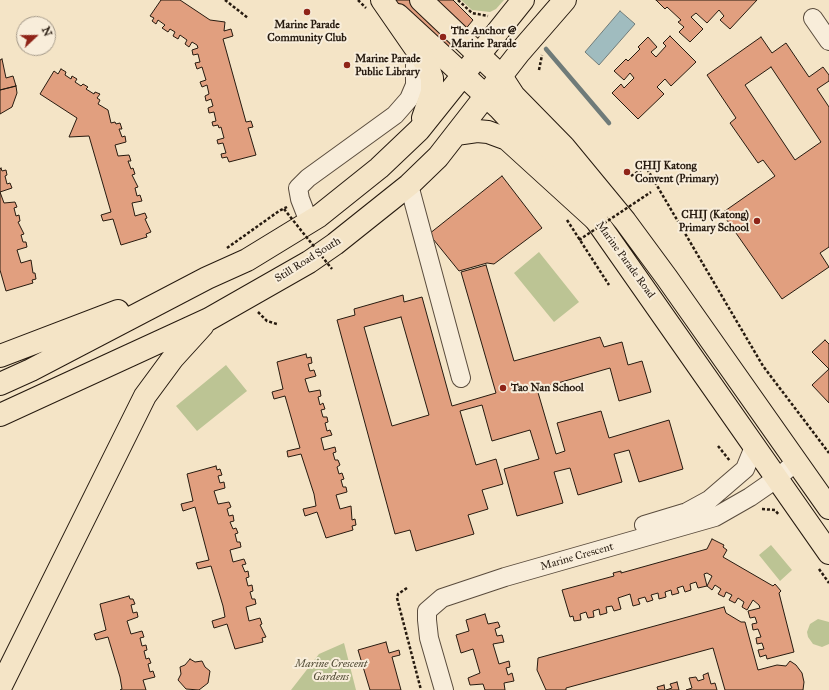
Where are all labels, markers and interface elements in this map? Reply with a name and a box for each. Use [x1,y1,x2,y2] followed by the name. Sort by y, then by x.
[302,7,312,17] marker: Marine Parade Community Club
[16,16,56,56] north arrow
[267,18,347,44] place label: Marine Parade Community Club
[451,24,517,50] place label: The Anchor @ Marine Parade
[39,25,54,38] text: N
[438,32,448,42] marker: The Anchor @ Marine Parade
[355,52,421,78] place label: Marine Parade Public Library
[342,60,352,70] marker: Marine Parade Public Library
[635,159,719,185] place label: CHIJ Katong Convent (Primary)
[622,167,632,177] marker: CHIJ Katong Convent (Primary)
[679,208,749,234] place label: CHIJ (Katong) Primary School
[752,216,762,226] marker: CHIJ (Katong) Primary School
[593,219,657,301] street label: Marine Parade Road
[273,234,343,286] street label: Still Road South
[511,381,584,395] place label: Tao Nan School
[498,383,508,393] marker: Tao Nan School
[539,540,615,574] street label: Marine Crescent
[295,657,367,683] park label: Marine Crescent Gardens

